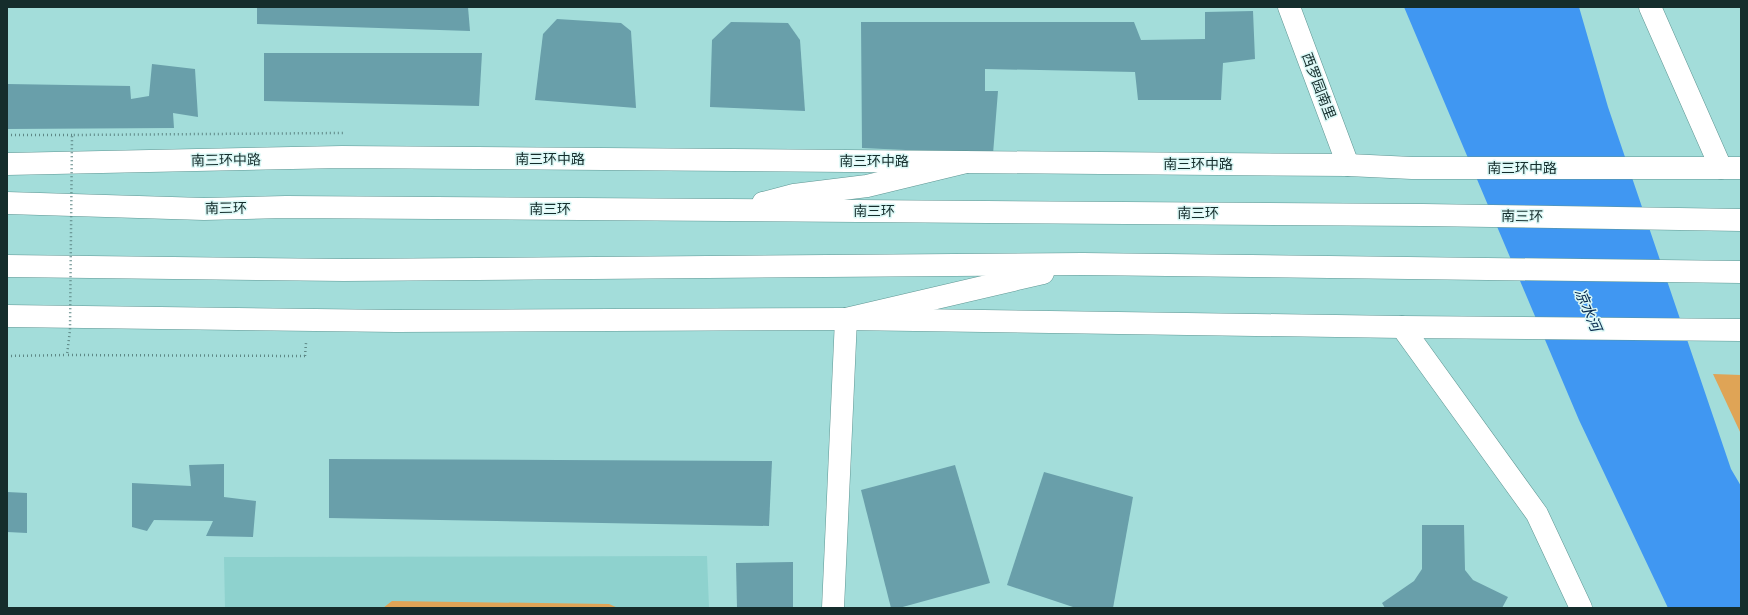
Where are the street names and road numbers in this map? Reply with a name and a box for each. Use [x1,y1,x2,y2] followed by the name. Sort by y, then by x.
[1299,50,1339,122] street label: 西罗园南里
[191,151,261,169] street label: 南三环中路
[515,151,585,167] street label: 南三环中路
[839,153,909,169] street label: 南三环中路
[1163,156,1233,172] street label: 南三环中路
[1487,160,1557,176] street label: 南三环中路
[205,200,247,216] street label: 南三环
[529,201,571,217] street label: 南三环
[853,203,895,219] street label: 南三环
[1177,205,1219,221] street label: 南三环
[1501,208,1543,224] street label: 南三环

